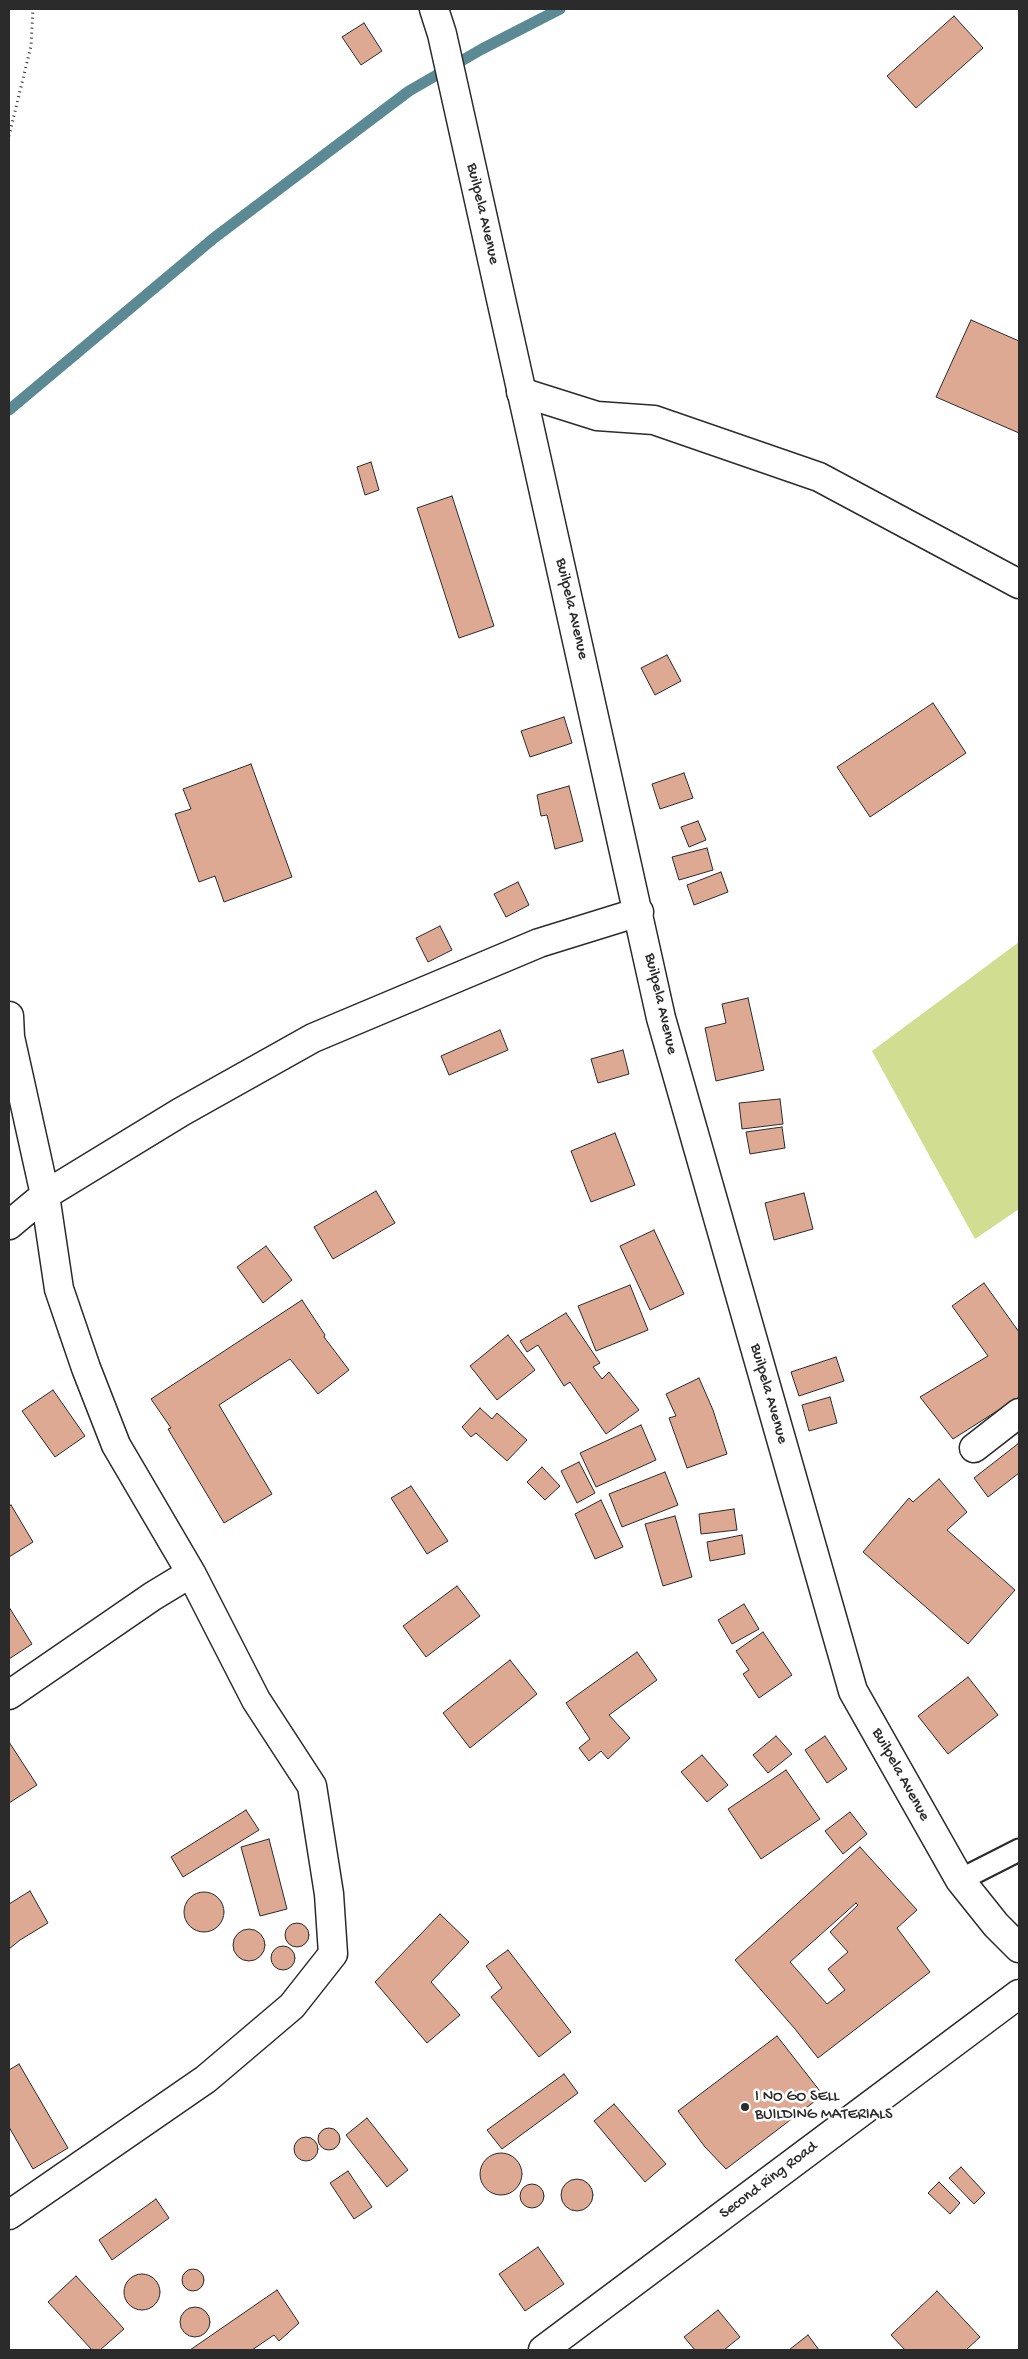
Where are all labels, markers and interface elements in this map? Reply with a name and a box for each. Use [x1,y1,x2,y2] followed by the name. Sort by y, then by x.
[461,162,503,266] street label: Builpela Avenue
[550,557,592,661] street label: Builpela Avenue
[639,952,681,1056] street label: Builpela Avenue
[745,1342,791,1446] street label: Builpela Avenue
[867,1725,933,1825] street label: Builpela Avenue
[755,2088,892,2126] place label: I NO GO SELL BUILDING MATERIALS
[739,2101,751,2113] marker: I NO GO SELL BUILDING MATERIALS
[716,2138,822,2224] street label: Second Ring Road

